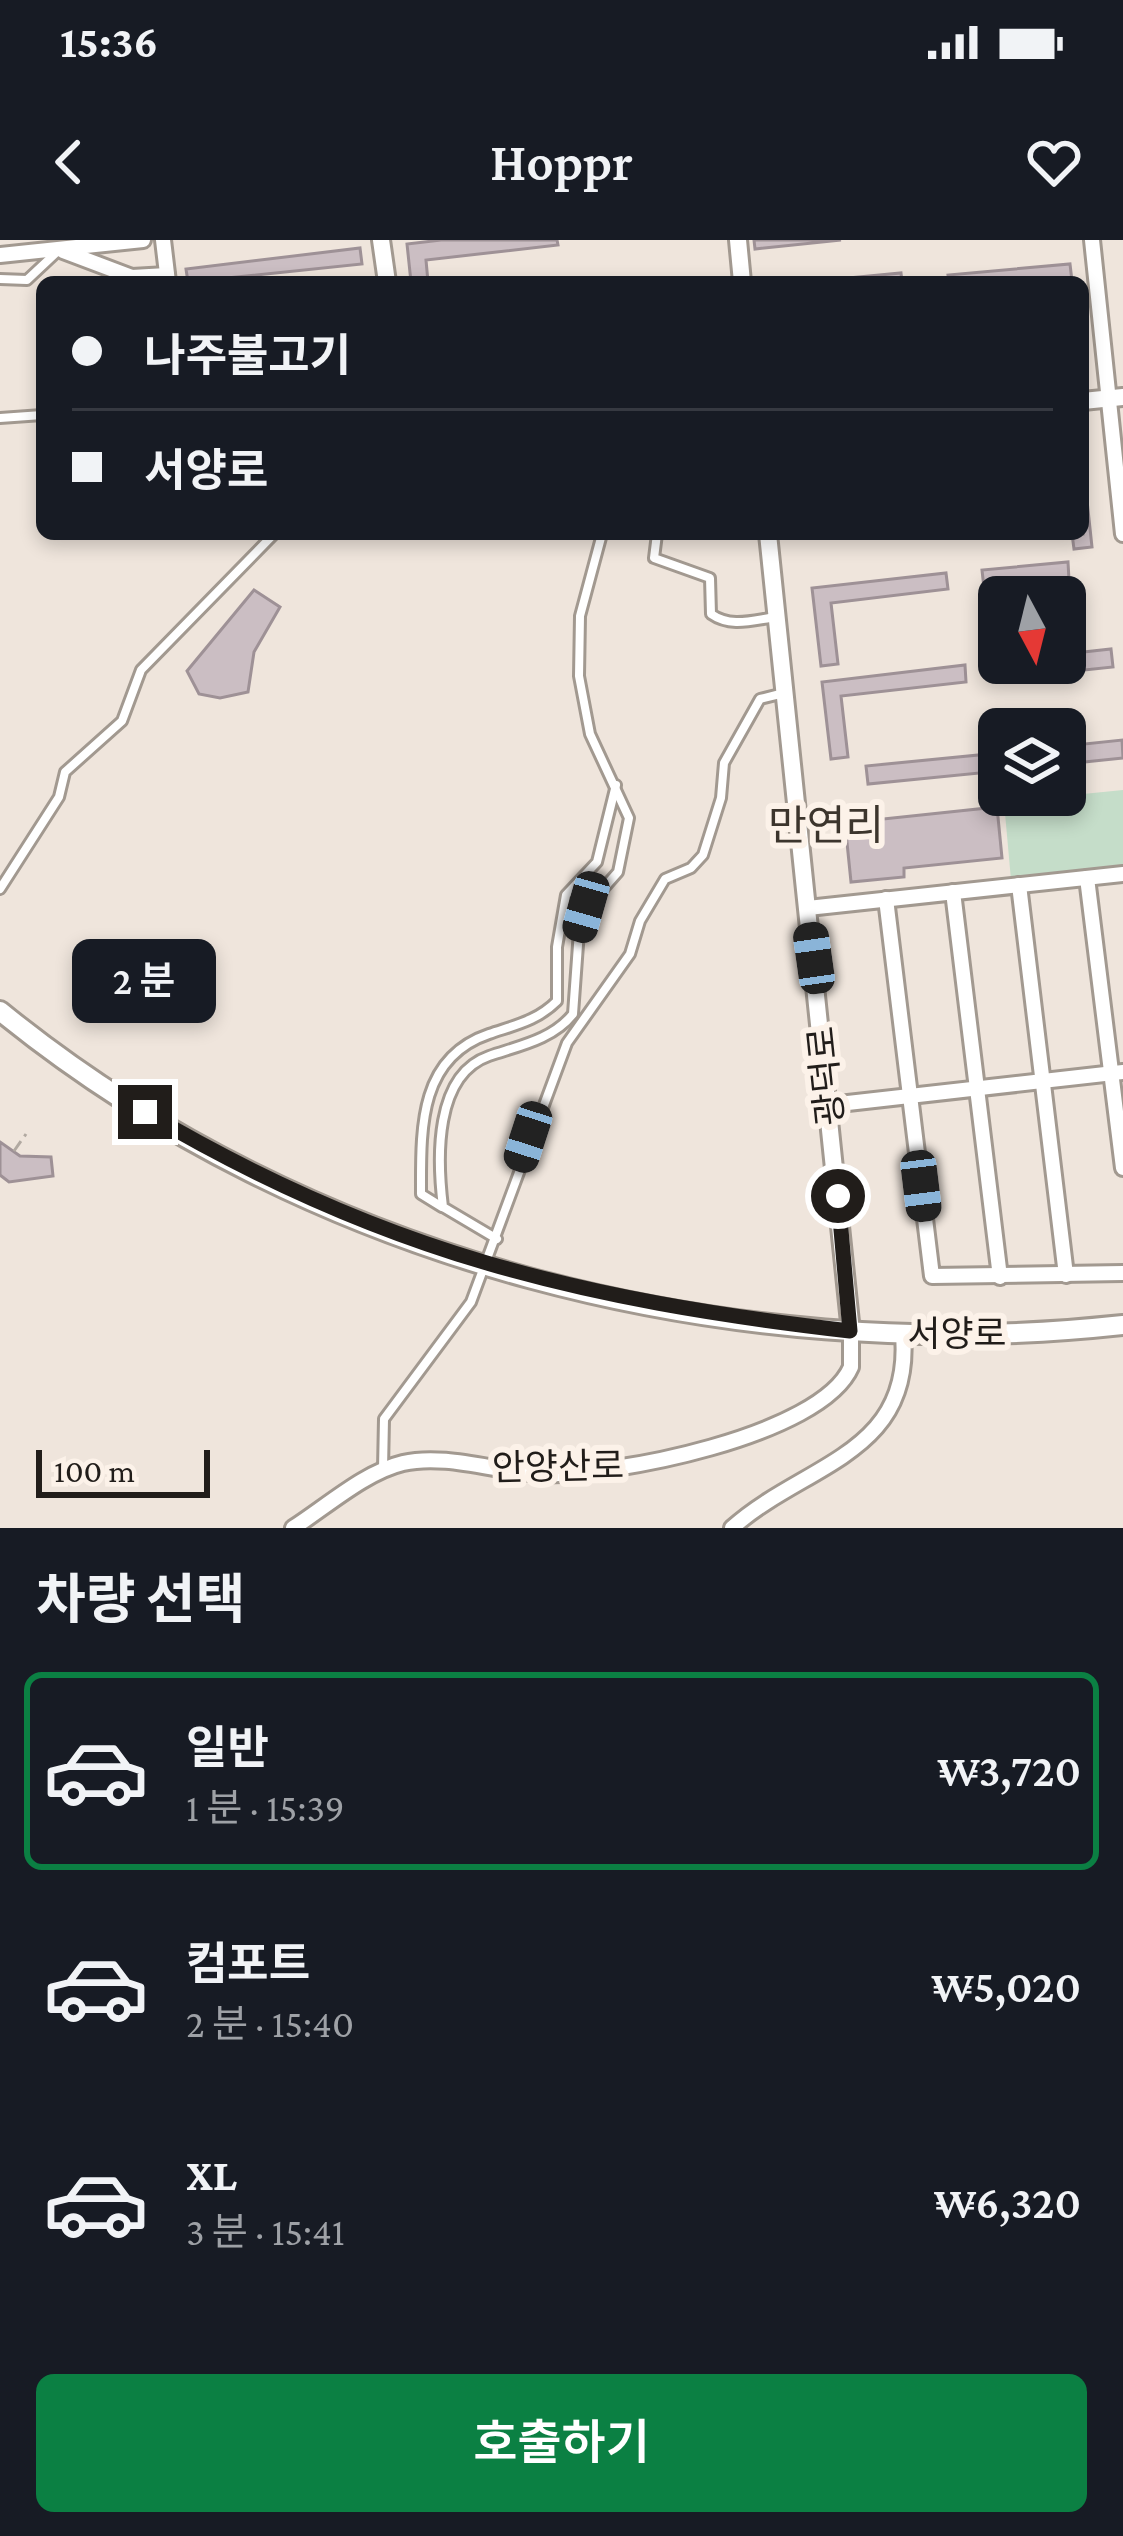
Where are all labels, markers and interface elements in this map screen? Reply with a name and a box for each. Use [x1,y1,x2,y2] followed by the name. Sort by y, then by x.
[60,17,158,67] text: 15:36
[36,129,102,195] icon: back
[1021,129,1087,195] icon: heart
[490,132,633,192] text: Hoppr
[144,331,351,381] text: 나주불고기
[144,446,268,496] text: 서양로
[978,576,1086,684] north arrow
[978,576,1086,816] map controls
[978,708,1086,816] button: layers
[768,802,884,849] district label: 만연리
[559,867,613,947] car
[791,920,837,996] car
[73,938,217,1022] callout: 2 분
[113,959,175,1002] text: 2 분
[801,1024,851,1128] street label: 광덕로
[118,1085,172,1139] route end
[500,1097,556,1177] car
[899,1148,943,1224] car
[811,1169,865,1223] route start
[907,1314,1007,1354] street label: 서양로
[36,1444,210,1497] scale bar
[491,1446,625,1488] street label: 안양산로
[54,1452,135,1489] text: 100 m
[36,1570,245,1630] text: 차량 선택
[42,1717,150,1825] icon: car
[186,1723,269,1773] text: 일반
[938,1746,1081,1796] text: ₩3,720
[186,1786,345,1829] text: 1 분 · 15:39
[42,1933,150,2041] icon: car
[186,1939,310,1989] text: 컴포트
[932,1962,1081,2012] text: ₩5,020
[186,2002,354,2045] text: 2 분 · 15:40
[42,2149,150,2257] icon: car
[186,2150,237,2200] text: XL
[934,2178,1081,2228] text: ₩6,320
[186,2210,345,2253] text: 3 분 · 15:41
[36,2374,1087,2512] button: 호출하기

